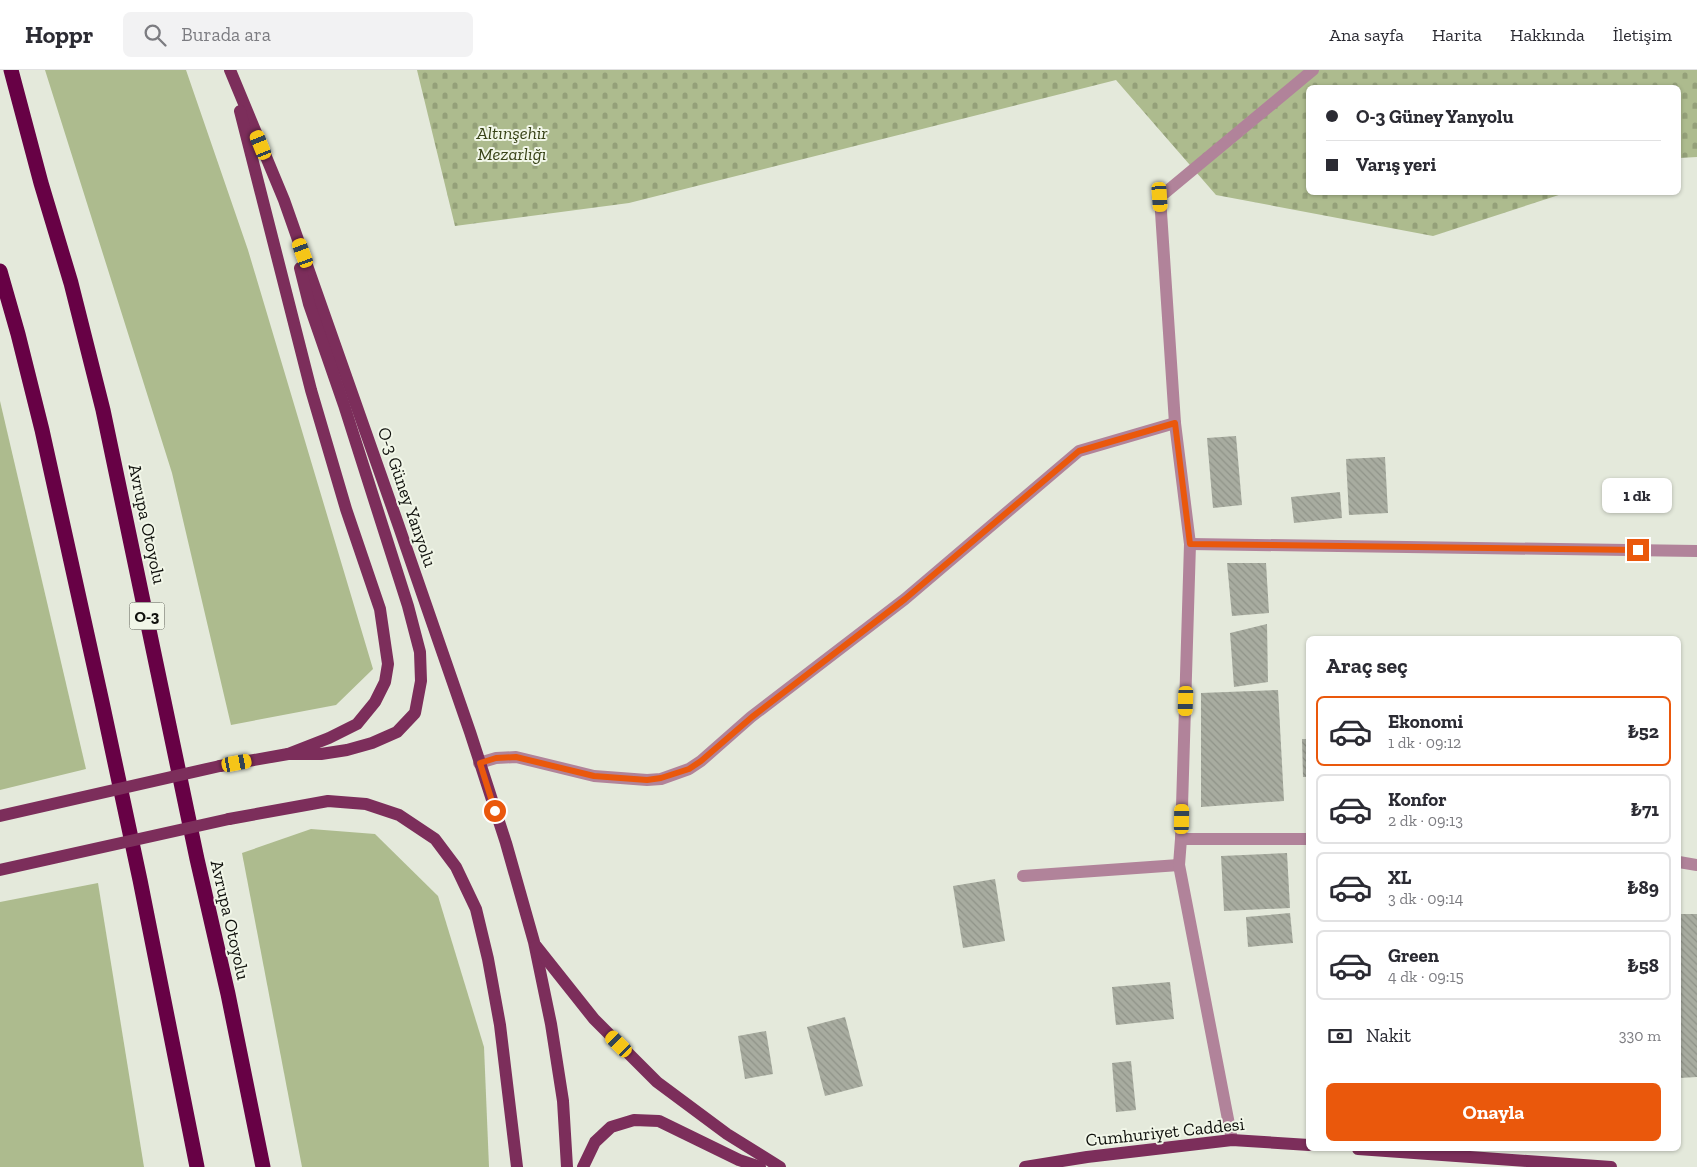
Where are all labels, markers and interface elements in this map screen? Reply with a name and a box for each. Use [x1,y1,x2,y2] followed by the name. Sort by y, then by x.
[123,12,473,57] search box
[25,20,93,49] text: Hoppr
[141,21,169,49] icon: search
[181,23,271,46] text: Burada ara
[1329,24,1404,46] text: Ana sayfa
[1432,24,1482,46] text: Harita
[1510,24,1585,46] text: Hakkında
[1613,24,1672,46] text: İletişim
[1356,105,1514,128] text: O-3 Güney Yanyolu
[475,122,548,165] park label: Altınşehir Mezarlığı
[248,128,273,162] car
[1356,153,1436,176] text: Varış yeri
[1151,182,1168,212] car
[290,236,315,270] car
[373,424,441,570] street label: O-3 Güney Yanyolu
[124,462,170,586] street label: Avrupa Otoyolu
[1603,478,1673,512] callout: 1 dk
[1623,486,1651,505] text: 1 dk
[1627,539,1649,561] route end
[130,602,164,630] road number: O-3
[1326,652,1408,679] text: Araç seç
[1177,686,1194,716] car
[1328,709,1373,754] icon: car
[1388,710,1463,733] text: Ekonomi
[1627,720,1659,743] text: ₺52
[1388,733,1461,752] text: 1 dk · 09:12
[220,753,253,773] car
[1328,787,1373,832] icon: car
[1388,788,1447,811] text: Konfor
[1630,798,1659,821] text: ₺71
[484,800,506,822] route start
[1174,804,1189,834] car
[1388,811,1463,830] text: 2 dk · 09:13
[206,858,254,982] street label: Avrupa Otoyolu
[1328,865,1373,910] icon: car
[1388,866,1411,889] text: XL
[1627,876,1659,899] text: ₺89
[1388,889,1463,908] text: 3 dk · 09:14
[1328,943,1373,988] icon: car
[1388,944,1439,967] text: Green
[1627,954,1659,977] text: ₺58
[1388,967,1464,986] text: 4 dk · 09:15
[1326,1022,1354,1050] icon: cash
[1366,1024,1411,1047] text: Nakit
[1619,1026,1661,1045] text: 330 m
[603,1028,634,1060] car
[1326,1083,1661,1141] button: Onayla
[1085,1113,1245,1151] street label: Cumhuriyet Caddesi

